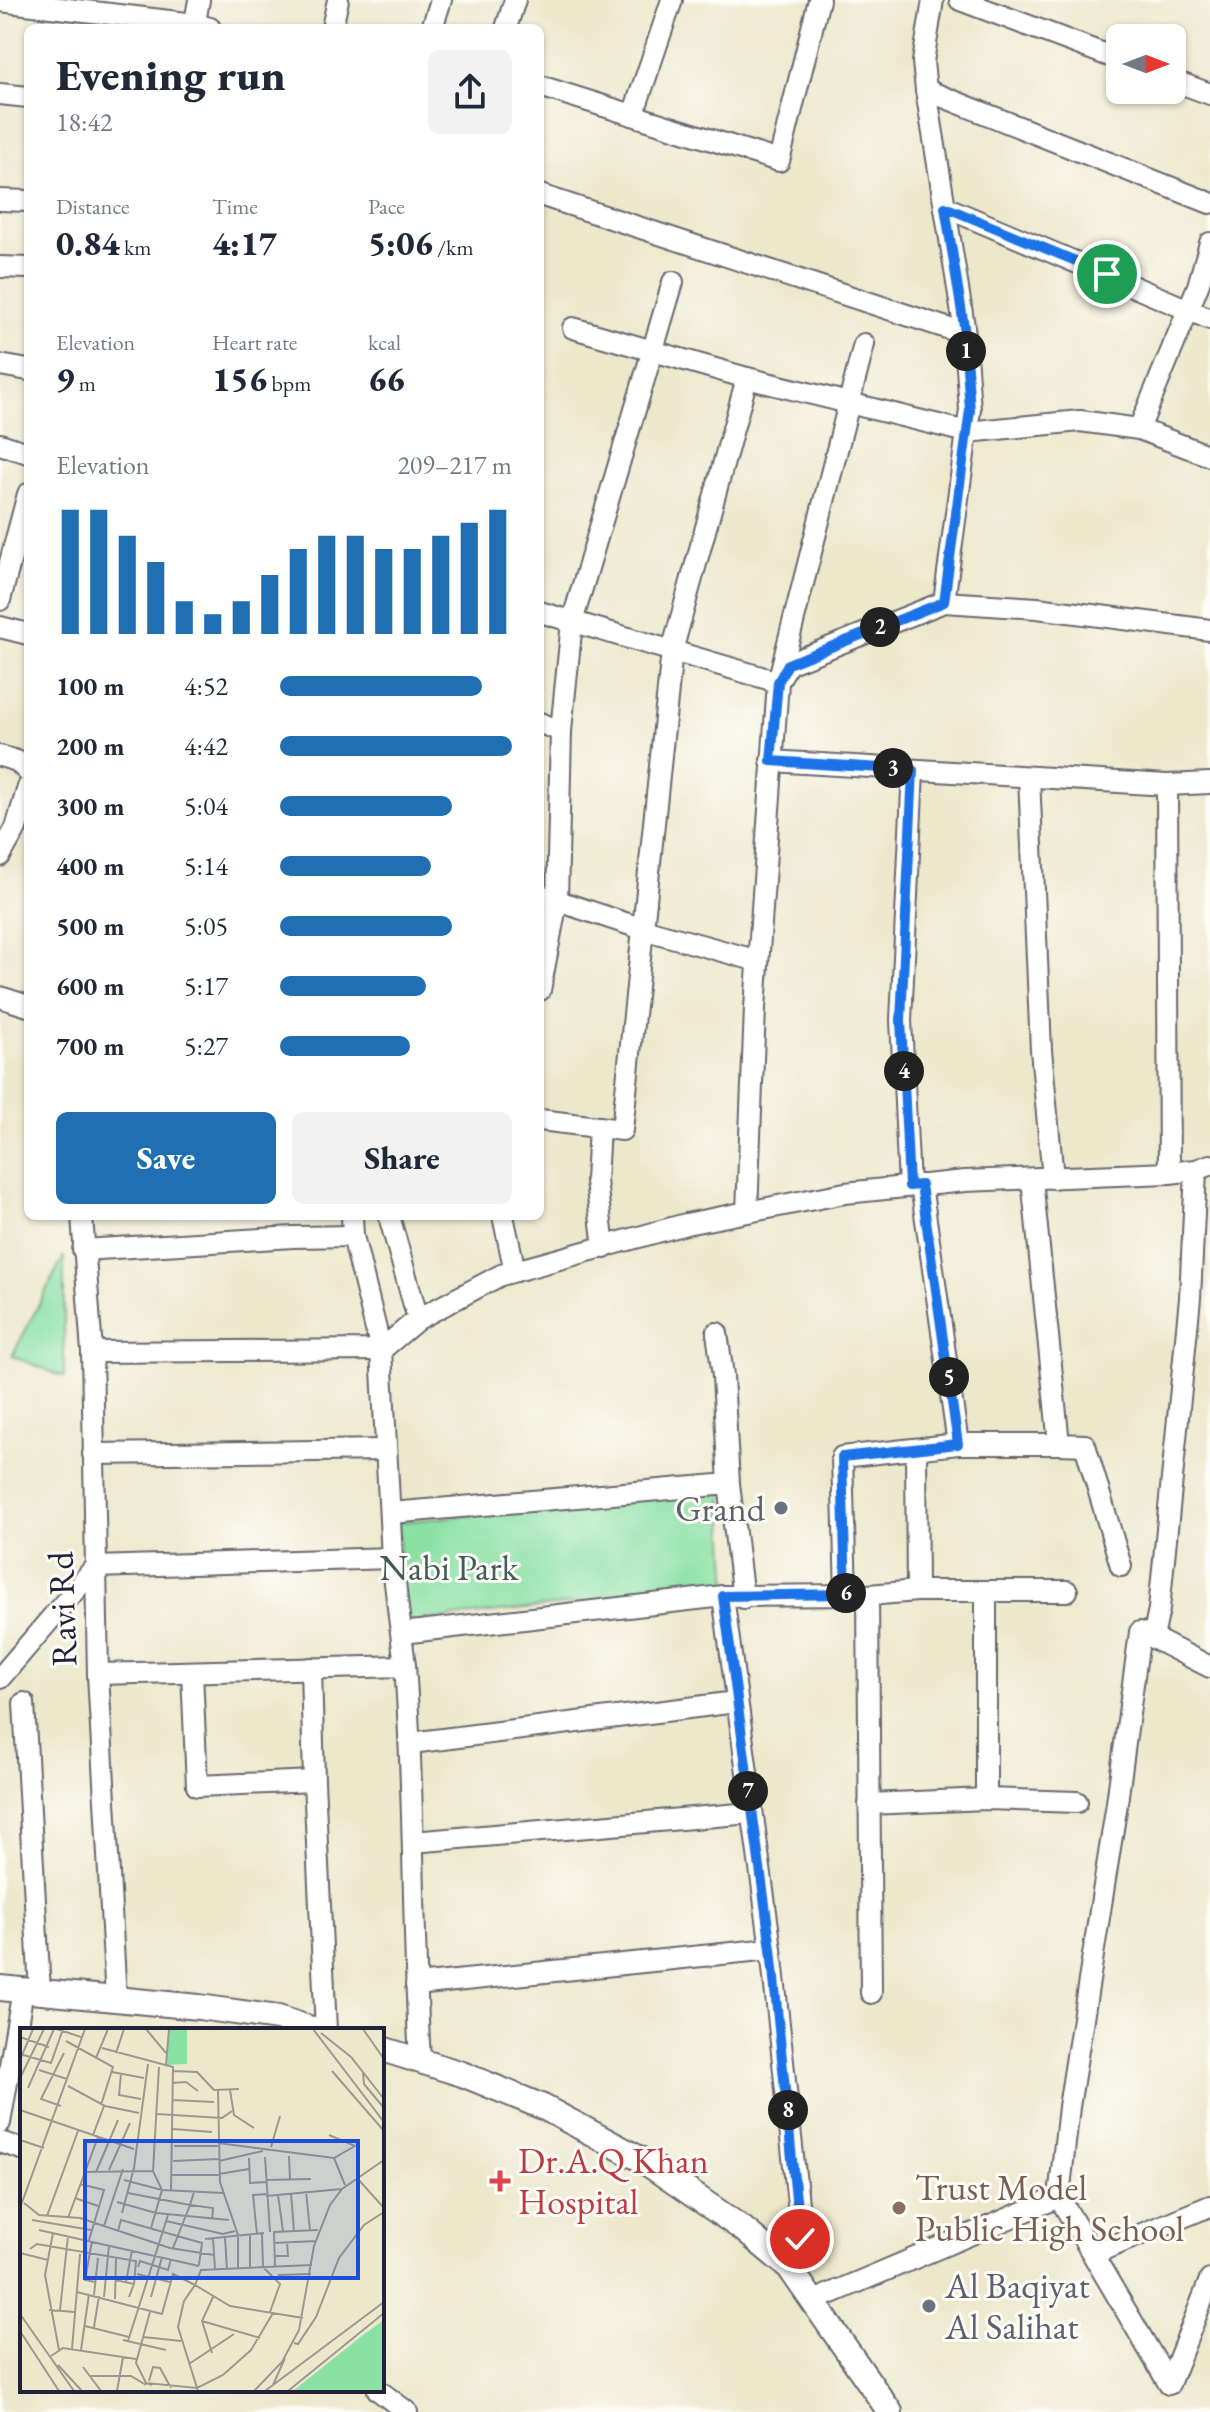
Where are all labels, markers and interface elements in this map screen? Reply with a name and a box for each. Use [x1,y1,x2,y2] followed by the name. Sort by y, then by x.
[1106,24,1186,104] north arrow
[1106,24,1186,104] map controls
[56,46,286,103] text: Evening run
[428,50,512,134] button: share
[56,105,112,139] text: 18:42
[56,192,129,221] text: Distance
[212,192,258,221] text: Time
[368,192,405,221] text: Pace
[56,221,120,265] text: 0.84
[212,221,277,265] text: 4:17
[368,221,433,265] text: 5:06
[120,233,151,262] text: km
[433,233,474,262] text: /km
[1073,240,1141,308] pin
[1085,252,1129,296] icon: arrive
[56,328,135,357] text: Elevation
[212,328,297,357] text: Heart rate
[368,328,401,357] text: kcal
[946,331,986,371] pin: 1
[960,336,972,365] text: 1
[56,357,74,401] text: 9
[212,357,267,401] text: 156
[368,357,405,401] text: 66
[74,369,96,398] text: m
[267,369,311,398] text: bpm
[56,448,150,482] text: Elevation
[397,448,512,482] text: 209–217 m
[860,607,900,647] pin: 2
[874,612,886,641] text: 2
[56,669,124,703] text: 100 m
[184,669,228,703] text: 4:52
[56,729,124,763] text: 200 m
[184,729,228,763] text: 4:42
[873,748,913,788] pin: 3
[887,753,899,782] text: 3
[56,789,124,823] text: 300 m
[184,789,228,823] text: 5:04
[56,849,124,883] text: 400 m
[184,849,228,883] text: 5:14
[56,909,124,943] text: 500 m
[184,909,228,943] text: 5:05
[56,969,124,1003] text: 600 m
[184,969,228,1003] text: 5:17
[56,1029,124,1063] text: 700 m
[184,1029,228,1063] text: 5:27
[884,1051,924,1091] pin: 4
[898,1056,910,1085] text: 4
[56,1112,276,1204] button: Save
[292,1112,512,1204] button: Share
[929,1357,969,1397] pin: 5
[943,1362,955,1391] text: 5
[675,1485,766,1532] place label: Grand
[772,1499,790,1517] marker: Grand
[380,1544,520,1591] park label: Nabi Park
[36,1550,87,1667] street label: Ravi Rd
[826,1573,866,1613] pin: 6
[840,1578,852,1607] text: 6
[728,1771,768,1811] pin: 7
[742,1776,754,1805] text: 7
[20,2028,384,2392] inset map
[768,2090,808,2130] pin: 8
[782,2095,794,2124] text: 8
[518,2137,709,2225] place label: Dr.A.Q Khan Hospital
[915,2164,1184,2252] place label: Trust Model Public High School
[489,2170,511,2192] marker: Dr.A.Q Khan Hospital
[890,2199,908,2217] marker: Trust Model Public High School
[766,2205,834,2273] pin
[778,2217,822,2261] icon: check
[944,2262,1090,2350] place label: Al Baqiyat Al Salihat
[920,2297,938,2315] marker: Al Baqiyat Al Salihat

